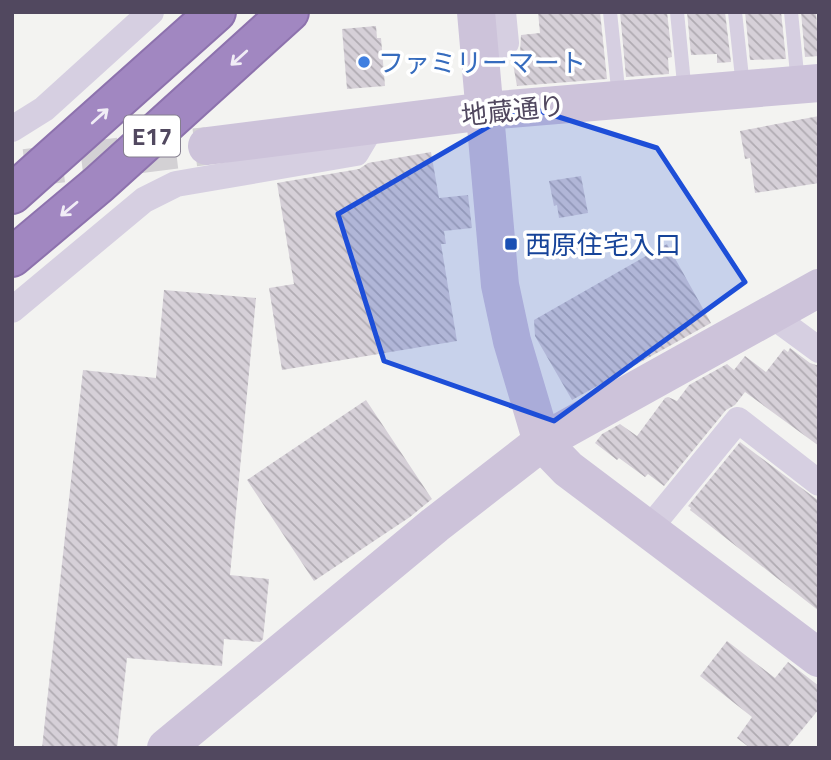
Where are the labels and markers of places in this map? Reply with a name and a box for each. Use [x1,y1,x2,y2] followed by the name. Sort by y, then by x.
[378,43,586,82] place label: ファミリーマート
[356,54,372,70] marker: ファミリーマート
[525,225,681,264] place label: 西原住宅入口
[503,236,519,252] marker: 西原住宅入口

